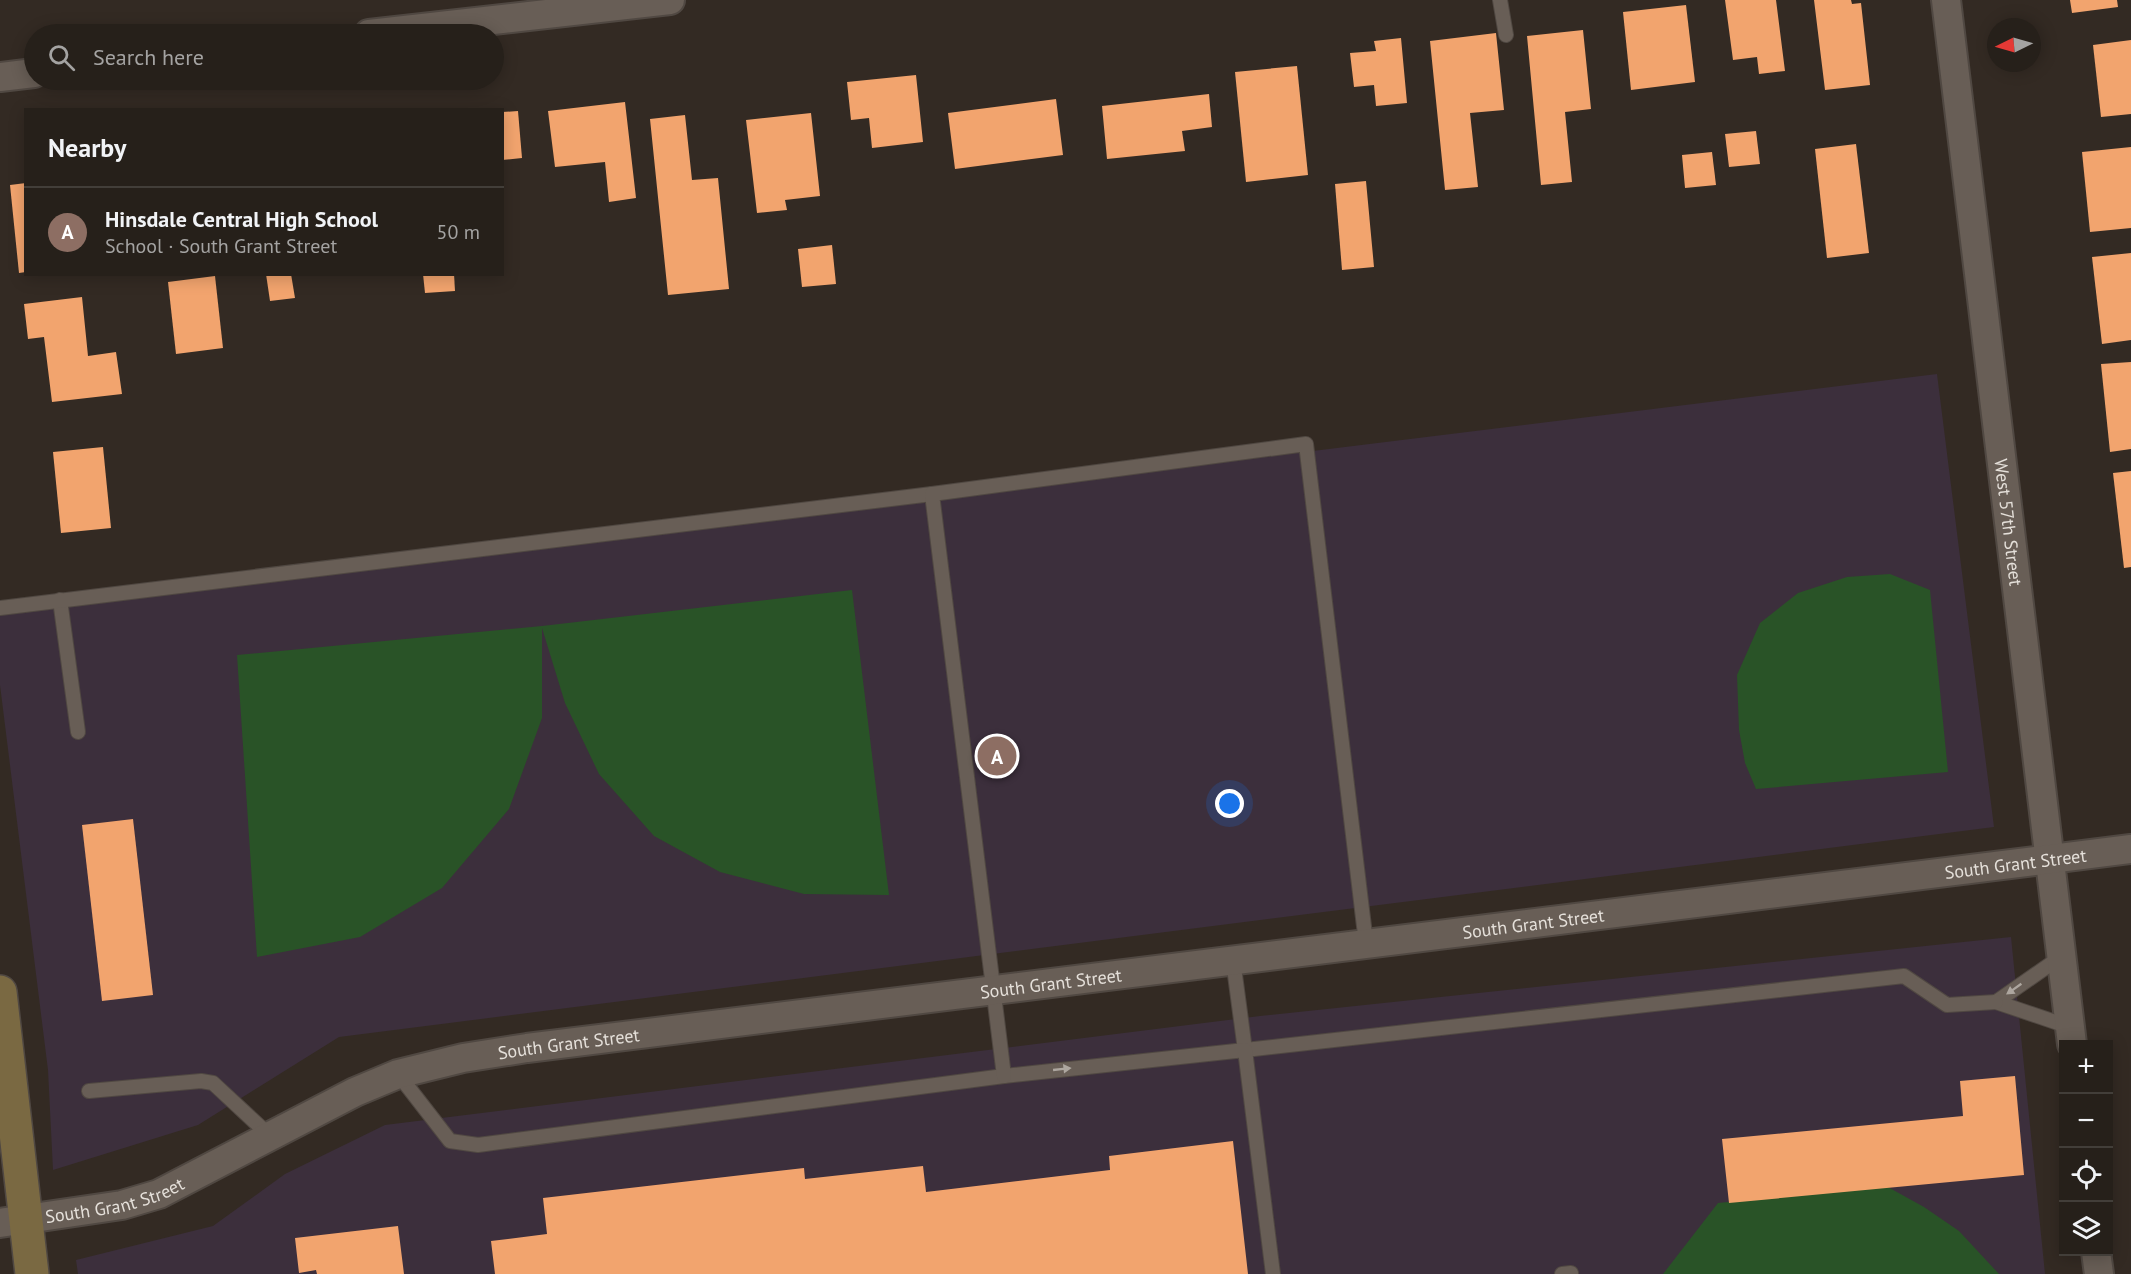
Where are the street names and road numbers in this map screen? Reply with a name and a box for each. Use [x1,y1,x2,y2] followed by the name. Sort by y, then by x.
[1990,457,2028,587] street label: West 57th Street
[1943,843,2088,884] street label: South Grant Street
[1461,903,1605,943] street label: South Grant Street
[979,963,1123,1003] street label: South Grant Street
[496,1023,641,1064] street label: South Grant Street
[44,1172,188,1228] street label: South Grant Street

